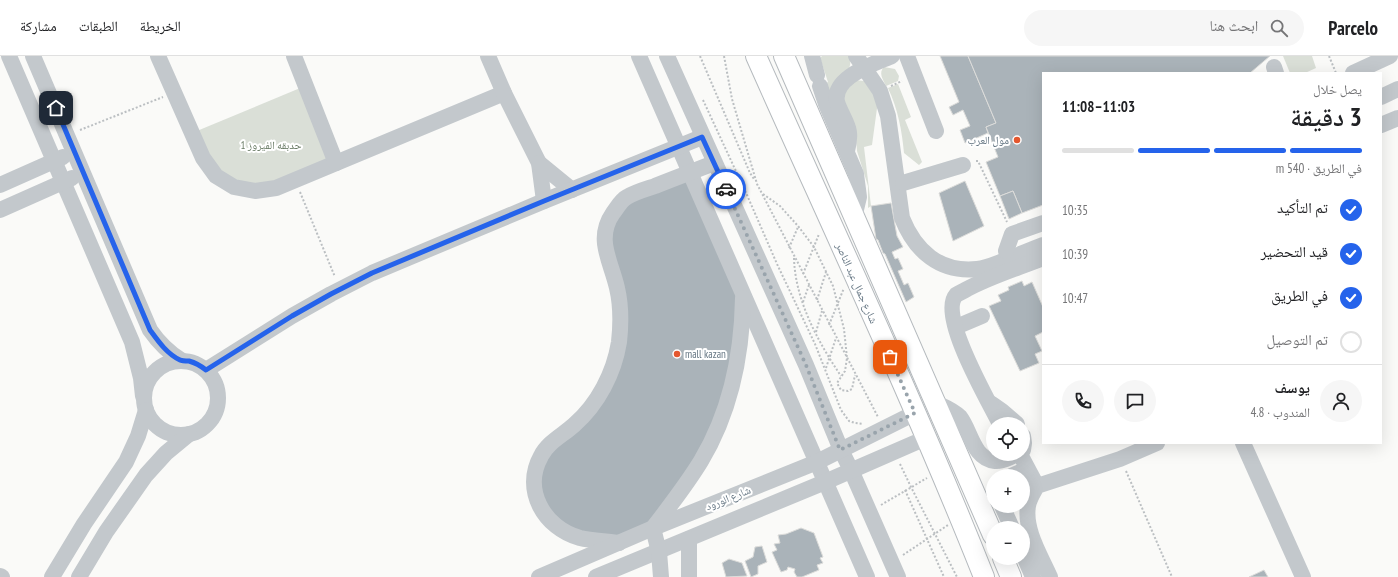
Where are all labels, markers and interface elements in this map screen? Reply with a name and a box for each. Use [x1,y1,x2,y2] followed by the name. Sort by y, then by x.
[1024,10,1304,46] search box
[1209,16,1258,35] text: ابحث هنا
[1328,16,1378,40] text: Parcelo
[20,17,57,35] text: مشاركة
[79,17,118,35] text: الطبقات
[140,17,181,35] text: الخريطة
[1268,17,1290,39] icon: search
[1313,81,1362,98] text: يصل خلال
[39,91,73,125] pin
[45,97,67,119] icon: home
[1062,97,1135,116] text: 11:03–11:08
[1290,100,1362,133] text: 3 دقيقة
[968,133,1009,147] place label: مول العرب
[1012,135,1022,145] marker: مول العرب
[240,138,302,152] park label: حدبقه الفيروز 1
[1276,160,1362,177] text: في الطريق · 540 m
[706,169,746,209] courier
[715,178,737,200] icon: car
[1277,198,1328,217] text: تم التأكيد
[1340,199,1362,221] icon: check
[1062,202,1088,219] text: 10:35
[833,240,881,325] street label: شارع جمال عبد الناصر
[1261,242,1328,261] text: قيد التحضير
[1340,243,1362,265] icon: check
[1062,246,1088,263] text: 10:39
[1271,286,1328,305] text: في الطريق
[1340,287,1362,309] icon: check
[1062,290,1088,307] text: 10:47
[1267,330,1328,349] text: تم التوصيل
[873,340,907,374] pin
[879,346,901,368] icon: bag
[685,347,726,361] place label: mall kazan
[672,349,682,359] marker: mall kazan
[1275,378,1310,397] text: يوسف
[1062,380,1104,422] button: phone
[1114,380,1156,422] button: chat
[1320,380,1362,422] button: person
[1250,404,1310,421] text: المندوب · 4.8
[986,417,1030,565] map controls
[986,417,1030,461] button: locate
[986,469,1030,513] button: +
[703,483,753,513] street label: شارع الورود
[986,521,1030,565] button: −

